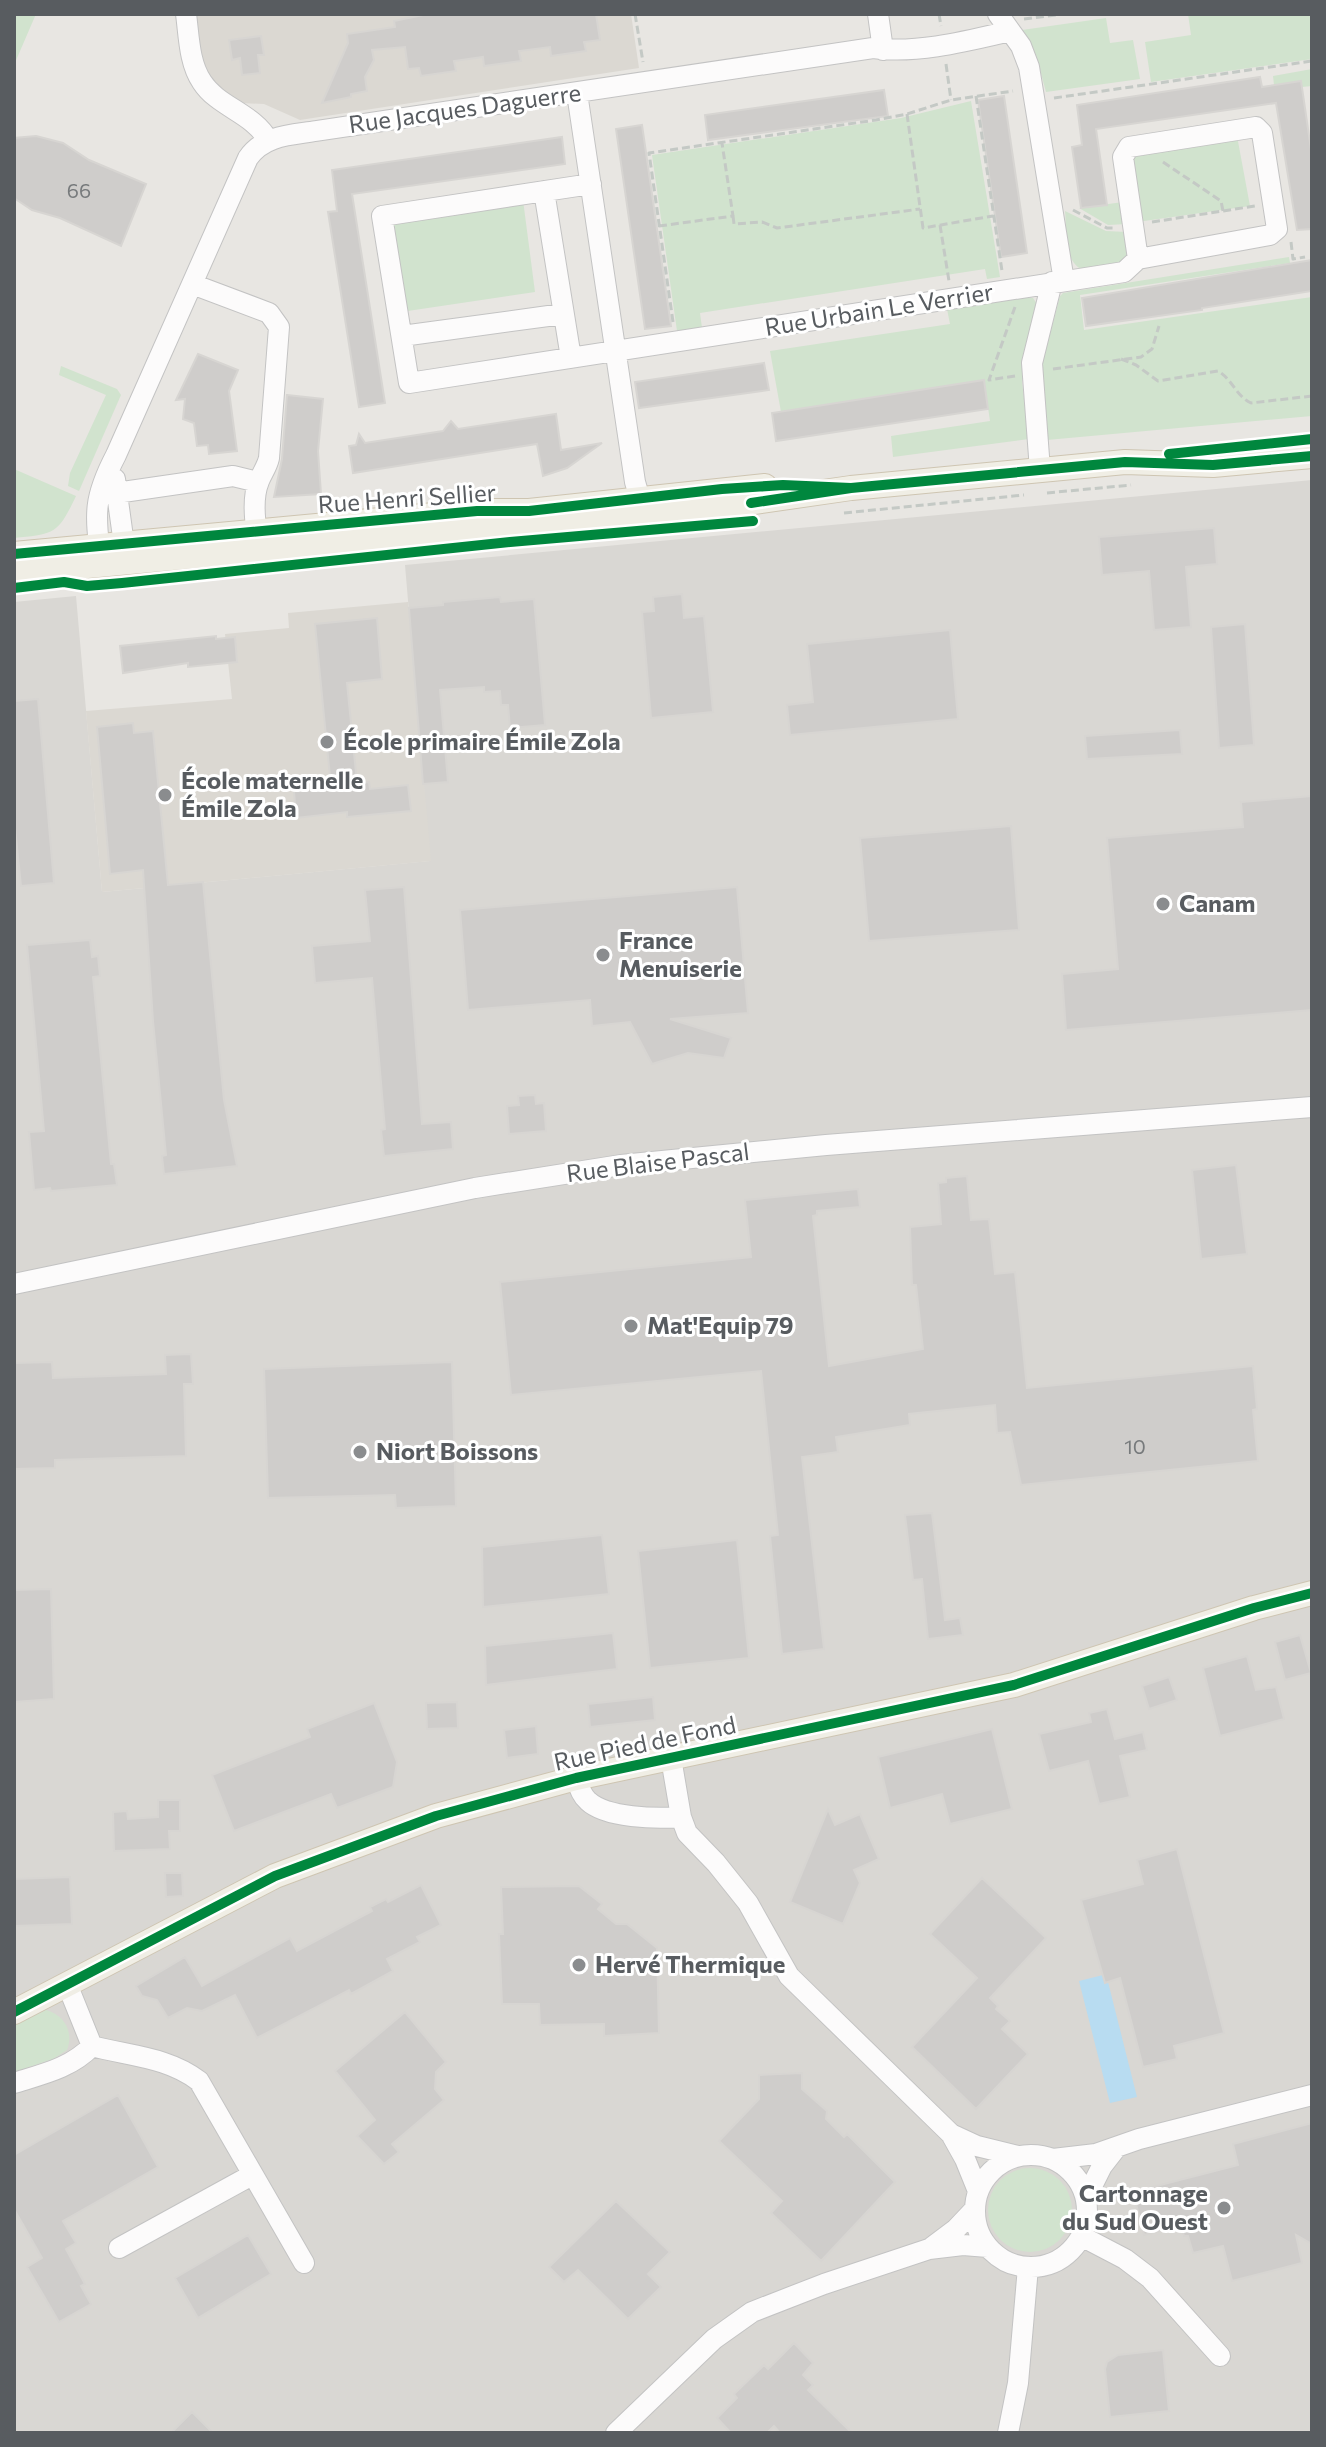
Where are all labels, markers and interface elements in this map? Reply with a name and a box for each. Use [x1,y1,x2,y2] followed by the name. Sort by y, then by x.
[347,77,583,138] street label: Rue Jacques Daguerre
[67,178,91,202] house number: 66
[762,276,996,341] street label: Rue Urbain Le Verrier
[317,477,497,518] street label: Rue Henri Sellier
[343,726,621,755] place label: École primaire Émile Zola
[318,733,336,751] marker: École primaire Émile Zola
[181,765,363,822] place label: École maternelle Émile Zola
[156,786,174,804] marker: École maternelle Émile Zola
[1179,888,1256,917] place label: Canam
[1154,895,1172,913] marker: Canam
[619,925,742,982] place label: France Menuiserie
[594,946,612,964] marker: France Menuiserie
[565,1136,751,1187] street label: Rue Blaise Pascal
[647,1310,794,1339] place label: Mat'Equip 79
[622,1317,640,1335] marker: Mat'Equip 79
[1124,1434,1146,1458] house number: 10
[376,1436,538,1465] place label: Niort Boissons
[351,1443,369,1461] marker: Niort Boissons
[551,1709,738,1776] street label: Rue Pied de Fond
[595,1949,785,1978] place label: Hervé Thermique
[570,1956,588,1974] marker: Hervé Thermique
[1062,2178,1208,2235] place label: Cartonnage du Sud Ouest
[1215,2199,1233,2217] marker: Cartonnage du Sud Ouest

